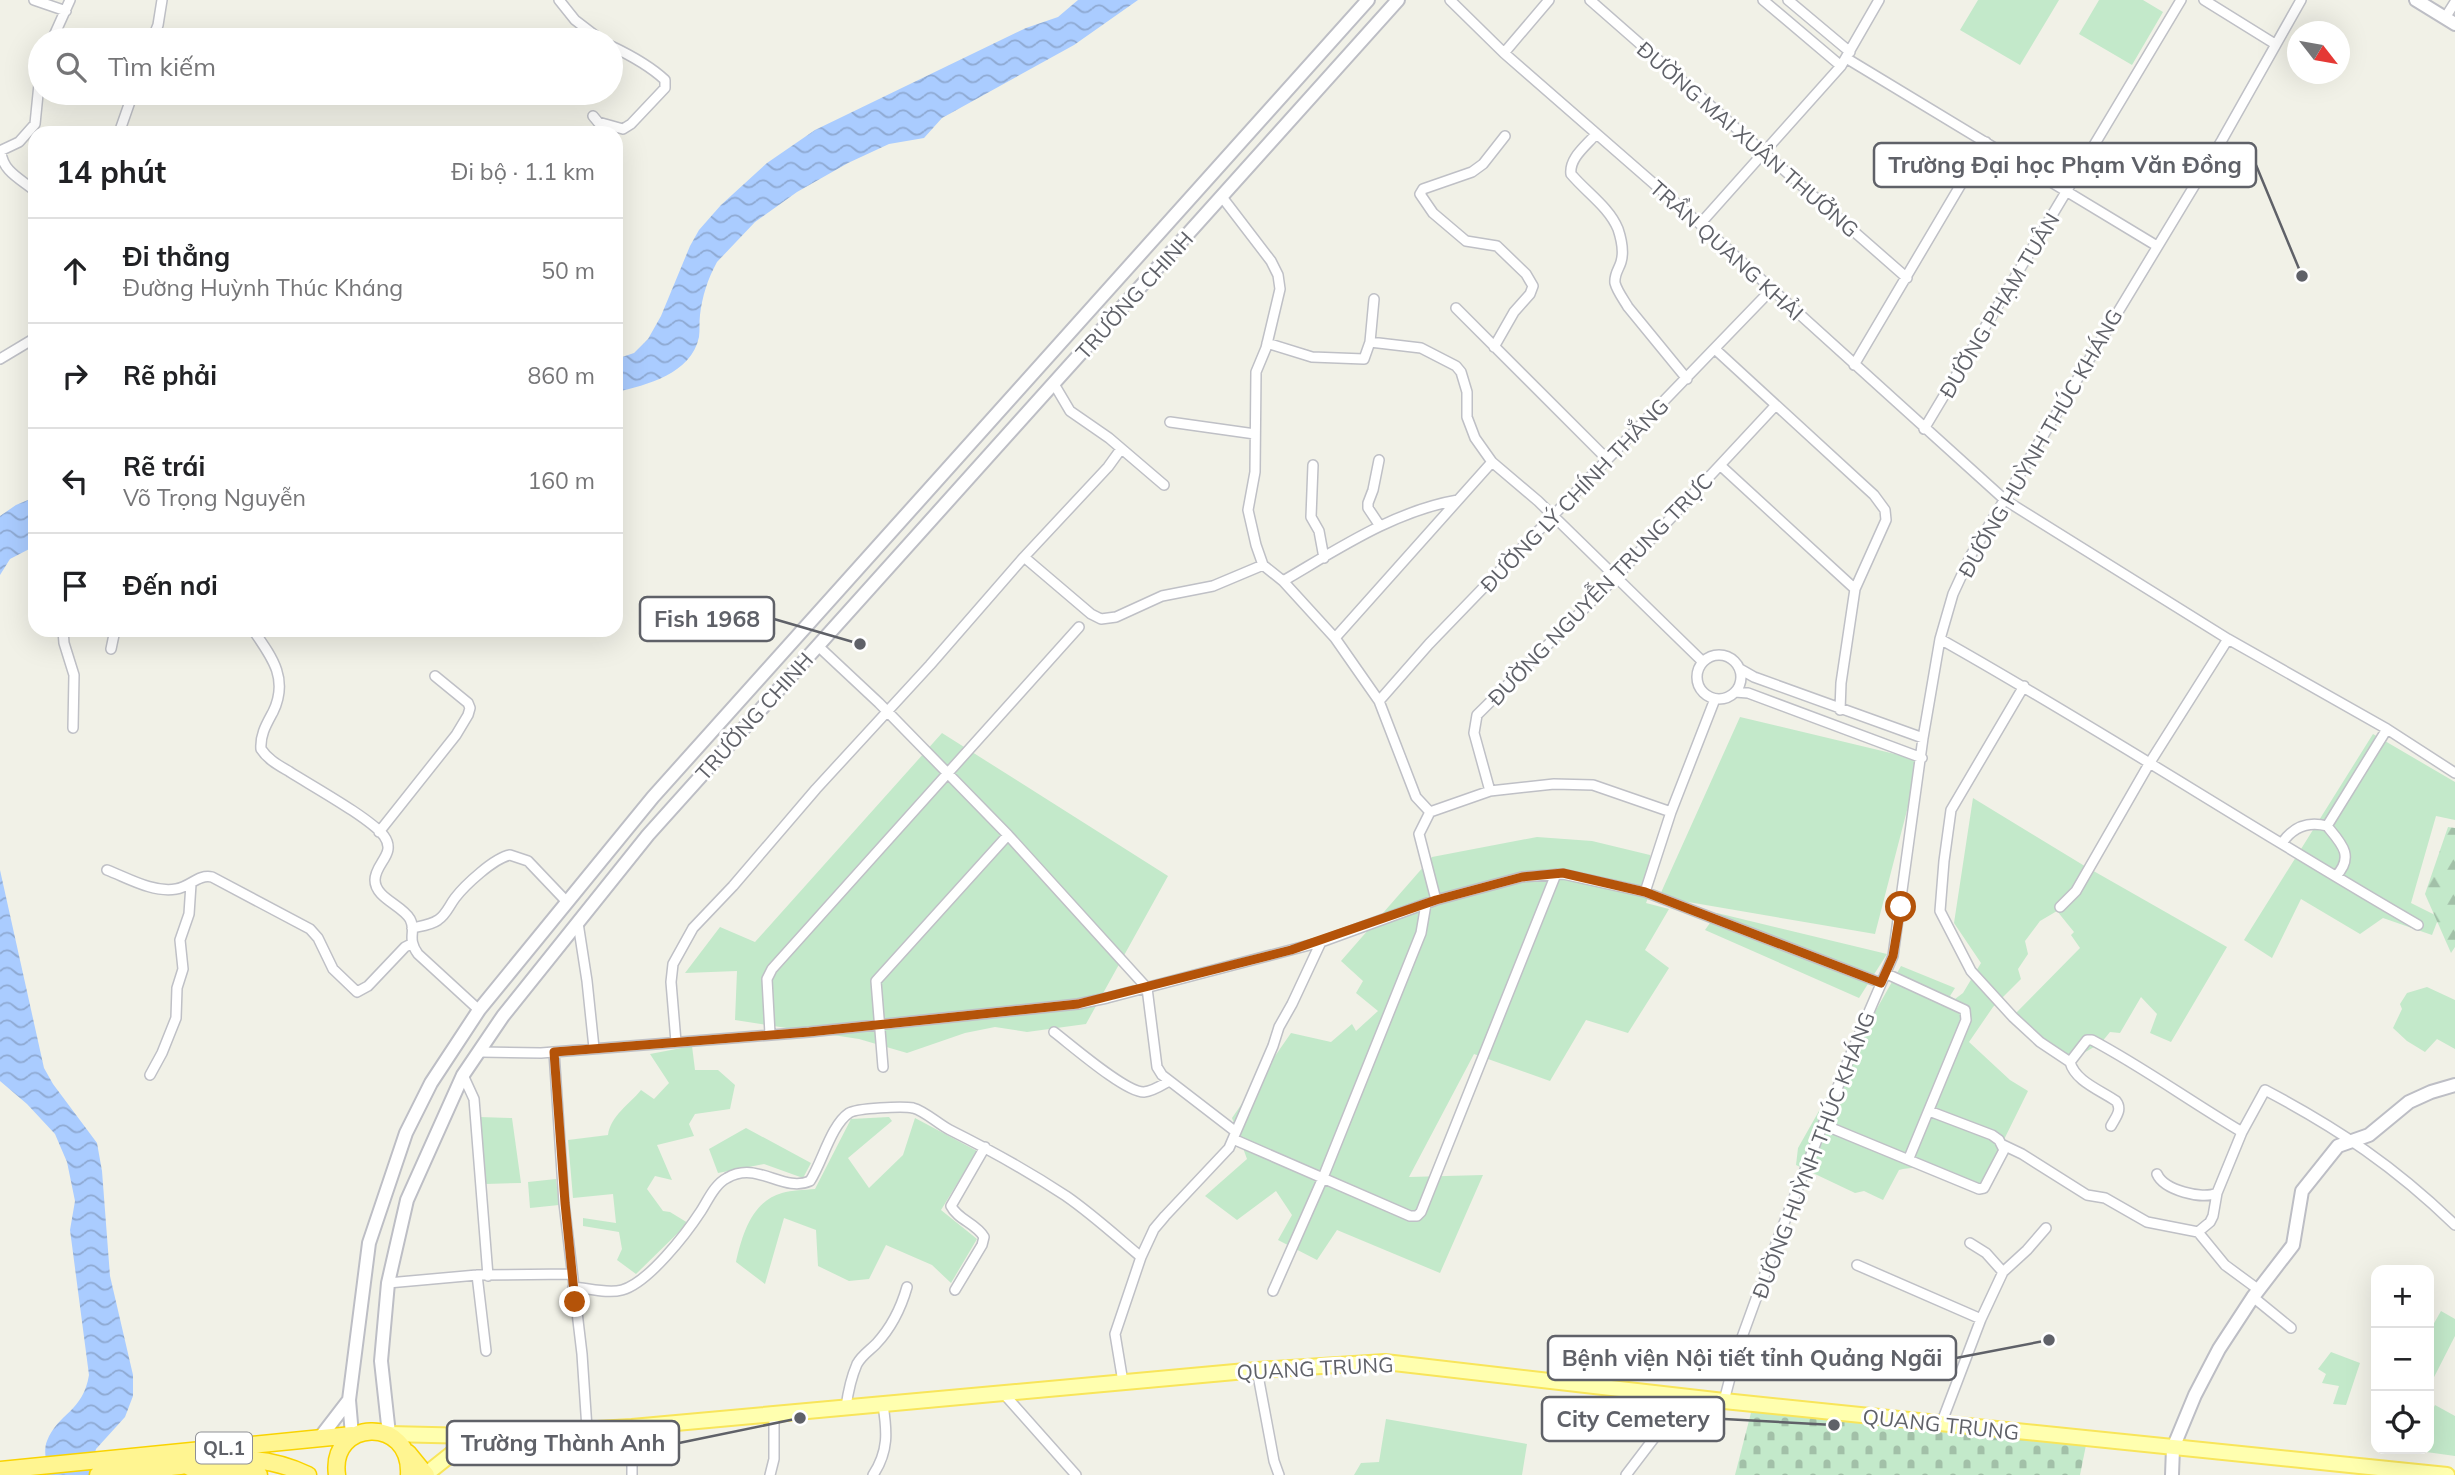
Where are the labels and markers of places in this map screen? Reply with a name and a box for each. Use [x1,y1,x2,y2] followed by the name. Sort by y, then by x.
[1874,143,2256,187] callout: Trường Đại học Phạm Văn Đồng
[640,597,774,641] callout: Fish 1968
[1548,1336,1956,1380] callout: Bệnh viện Nội tiết tỉnh Quảng Ngãi
[1542,1397,1724,1441] callout: City Cemetery
[447,1421,679,1465] callout: Trường Thành Anh

